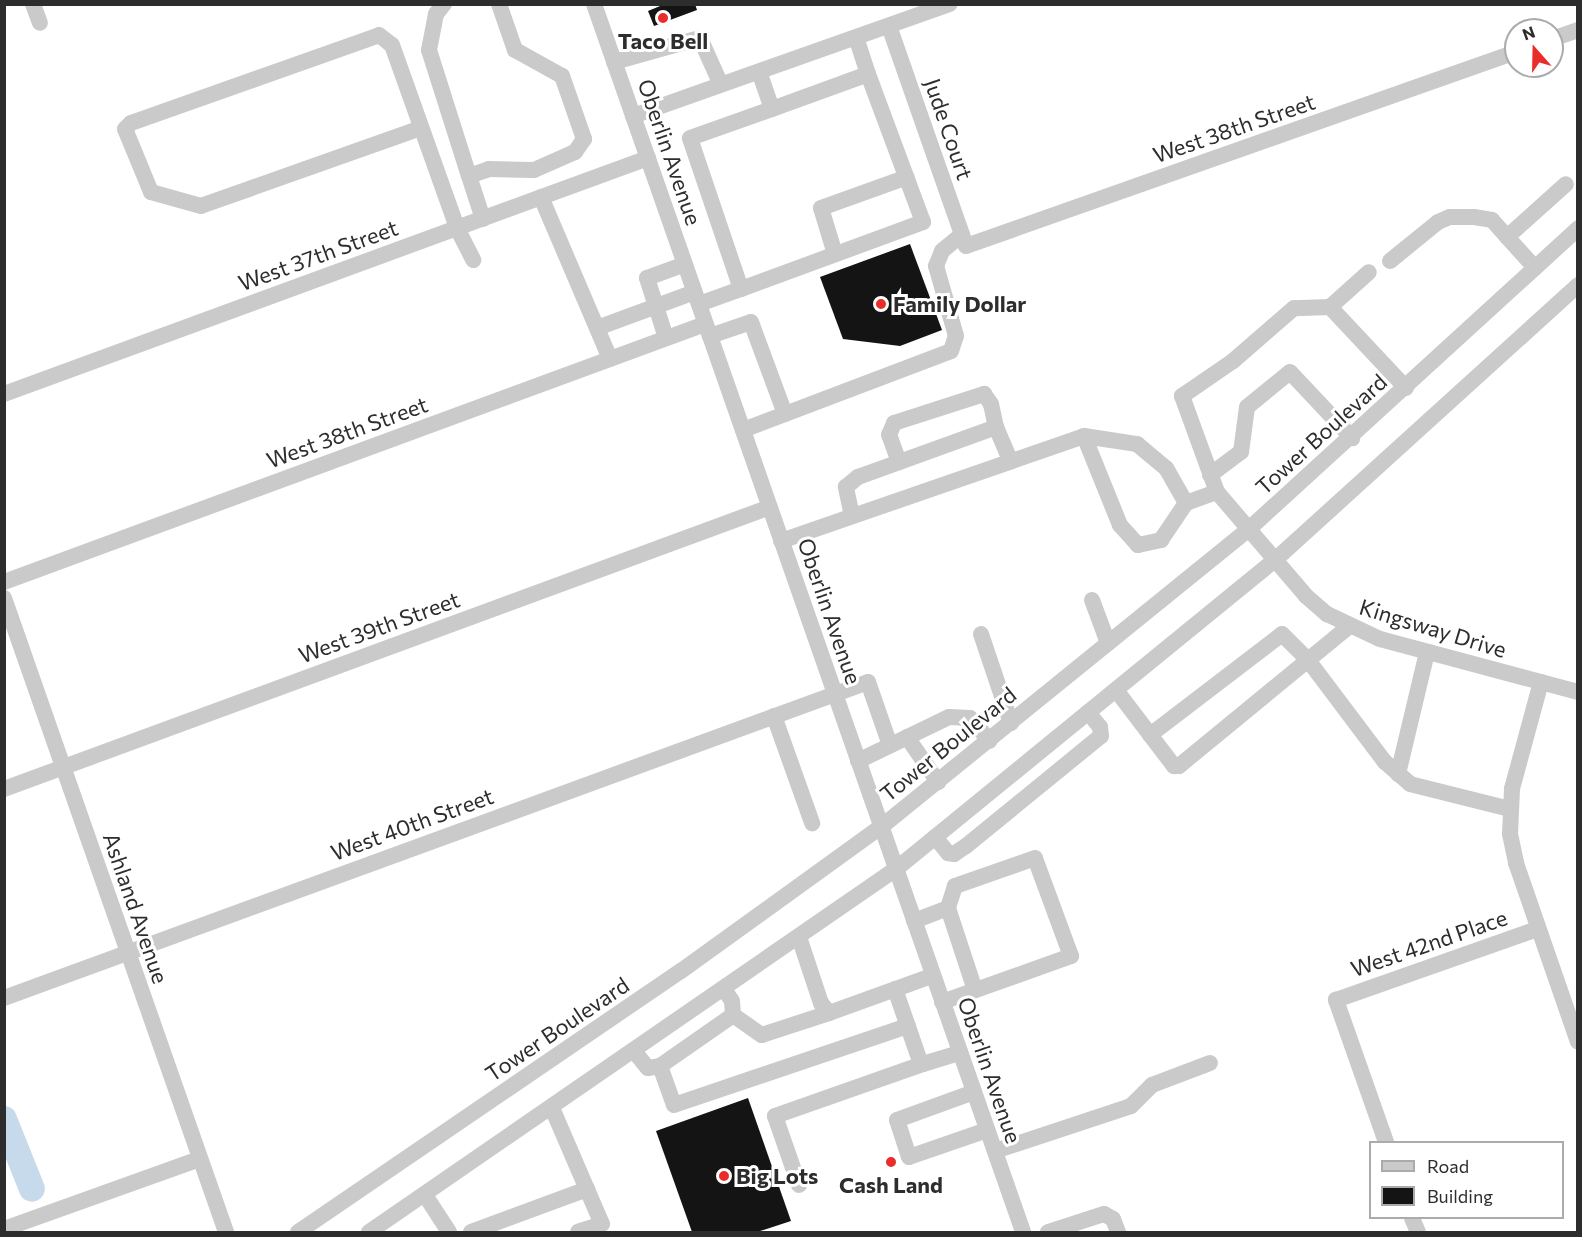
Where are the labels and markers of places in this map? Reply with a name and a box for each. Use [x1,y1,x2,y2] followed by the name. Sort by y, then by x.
[656,11,670,25] marker: Taco Bell
[618,28,708,54] place label: Taco Bell
[893,291,1026,317] place label: Family Dollar
[874,297,888,311] marker: Family Dollar
[884,1155,898,1169] marker: Cash Land
[736,1163,818,1189] place label: Big Lots
[717,1169,731,1183] marker: Big Lots
[839,1172,943,1198] place label: Cash Land

